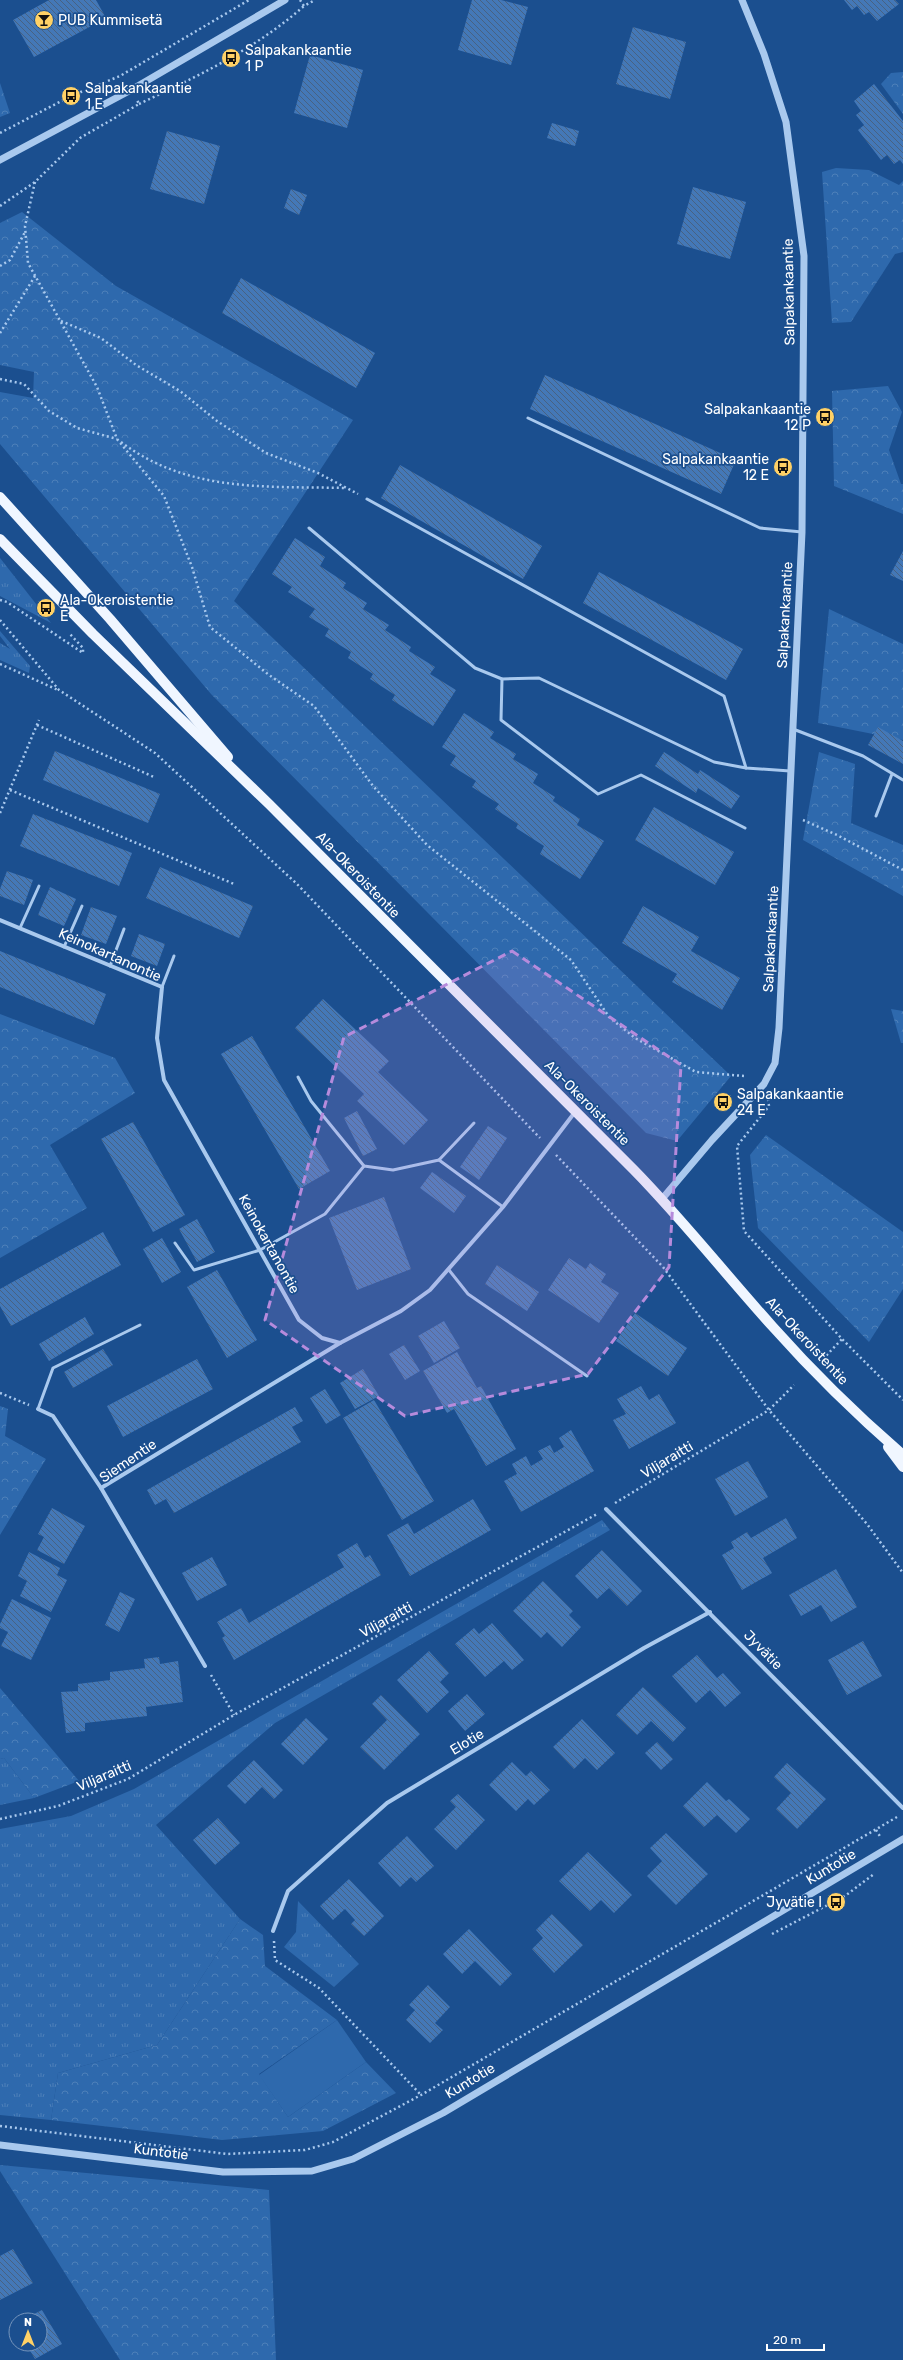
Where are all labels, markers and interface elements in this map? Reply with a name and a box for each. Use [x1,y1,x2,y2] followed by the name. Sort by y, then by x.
[33,9,55,31] bar icon: PUB Kummisetä
[58,12,163,29] place label: PUB Kummisetä
[245,42,352,75] place label: Salpakankaantie 1 P
[220,47,242,69] bus stop icon: Salpakankaantie 1 P
[85,80,192,113] place label: Salpakankaantie 1 E
[60,85,82,107] bus stop icon: Salpakankaantie 1 E
[780,238,798,346] street label: Salpakankaantie
[704,401,811,434] place label: Salpakankaantie 12 P
[814,406,836,428] bus stop icon: Salpakankaantie 12 P
[662,451,769,484] place label: Salpakankaantie 12 E
[772,456,794,478] bus stop icon: Salpakankaantie 12 E
[774,561,796,669] street label: Salpakankaantie
[60,592,174,625] place label: Ala-Okeroistentie E
[35,597,57,619] bus stop icon: Ala-Okeroistentie E
[312,828,404,922] street label: Ala-Okeroistentie
[760,885,782,993] street label: Salpakankaantie
[56,925,164,985] street label: Keinokartanontie
[541,1057,633,1149] street label: Ala-Okeroistentie
[737,1086,844,1119] place label: Salpakankaantie 24 E
[712,1091,734,1113] bus stop icon: Salpakankaantie 24 E
[235,1191,303,1297] street label: Keinokartanontie
[762,1294,852,1388] street label: Ala-Okeroistentie
[96,1436,160,1486] street label: Siementie
[638,1438,696,1482] street label: Viljaraitti
[357,1599,415,1641] street label: Viljaraitti
[740,1627,786,1673] street label: Jyvätie
[447,1725,487,1759] street label: Elotie
[74,1757,134,1795] street label: Viljaraitti
[803,1845,859,1888] street label: Kuntotie
[825,1891,847,1913] bus stop icon: Jyvätie I
[766,1894,822,1911] place label: Jyvätie I
[442,2059,498,2102] street label: Kuntotie
[133,2140,190,2164] street label: Kuntotie
[8,2312,48,2352] north arrow
[24,2316,32,2329] text: N
[767,2326,824,2352] scale bar
[773,2333,801,2347] text: 20 m

